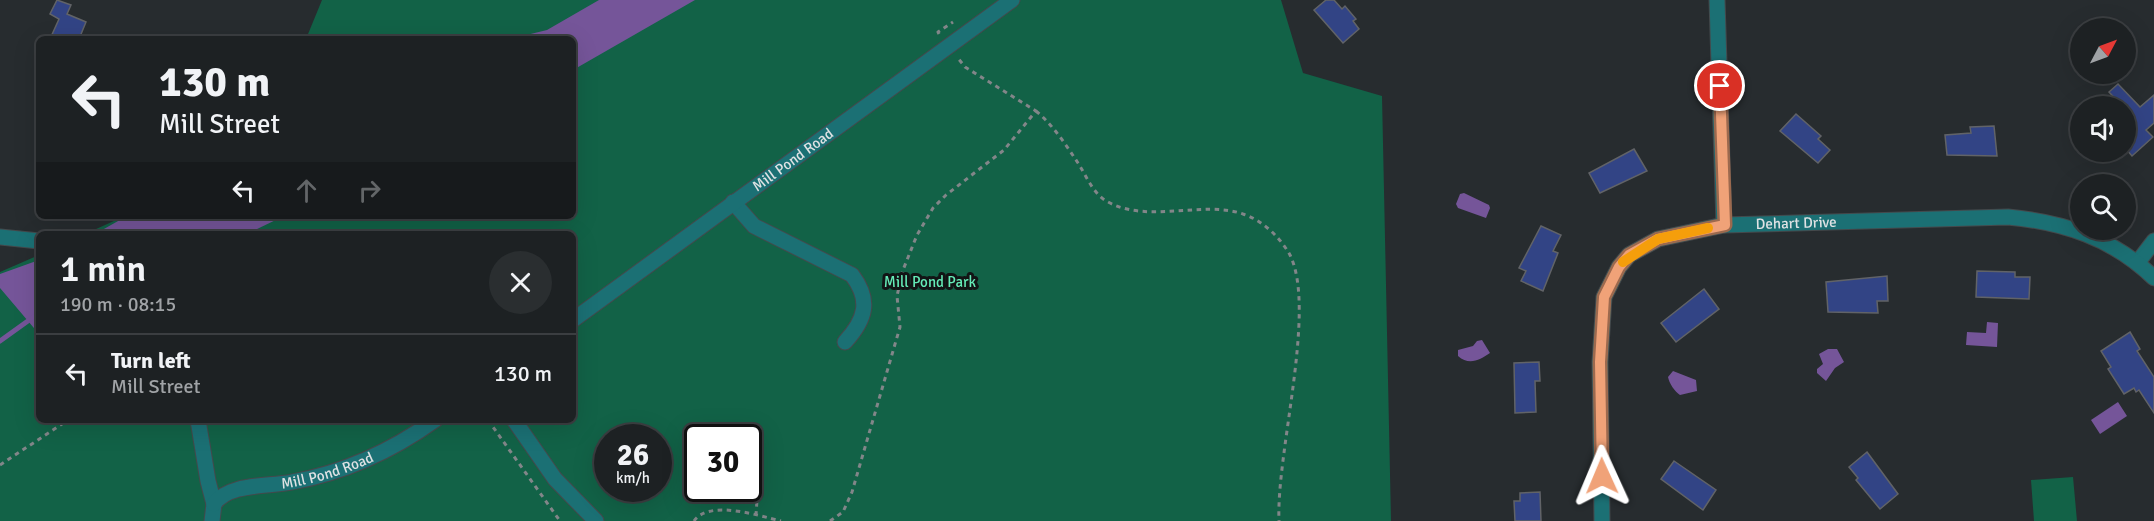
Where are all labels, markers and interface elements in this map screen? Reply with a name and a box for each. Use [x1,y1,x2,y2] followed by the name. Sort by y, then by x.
[2070,18,2136,84] north arrow
[2070,18,2136,240] map controls
[159,57,270,108] text: 130 m
[60,60,138,138] icon: left
[1694,60,1745,111] pin
[1703,69,1736,102] icon: arrive
[2070,96,2136,162] button: sound
[159,108,280,141] text: Mill Street
[749,124,837,195] street label: Mill Pond Road
[227,174,260,207] icon: left
[290,174,323,207] icon: ahead
[353,174,386,207] icon: right
[2070,174,2136,240] button: search
[1755,213,1837,233] street label: Dehart Drive
[60,247,146,292] text: 1 min
[489,251,552,314] button: close
[884,273,977,291] park label: Mill Pond Park
[60,292,176,317] text: 190 m · 08:15
[111,347,191,374] text: Turn left
[60,357,93,390] icon: left
[494,360,552,387] text: 130 m
[111,374,201,399] text: Mill Street
[684,424,762,502] speed limit sign: 30
[617,437,649,474] text: 26
[1570,444,1634,508] position arrow
[280,448,376,493] street label: Mill Pond Road
[616,469,650,487] text: km/h

